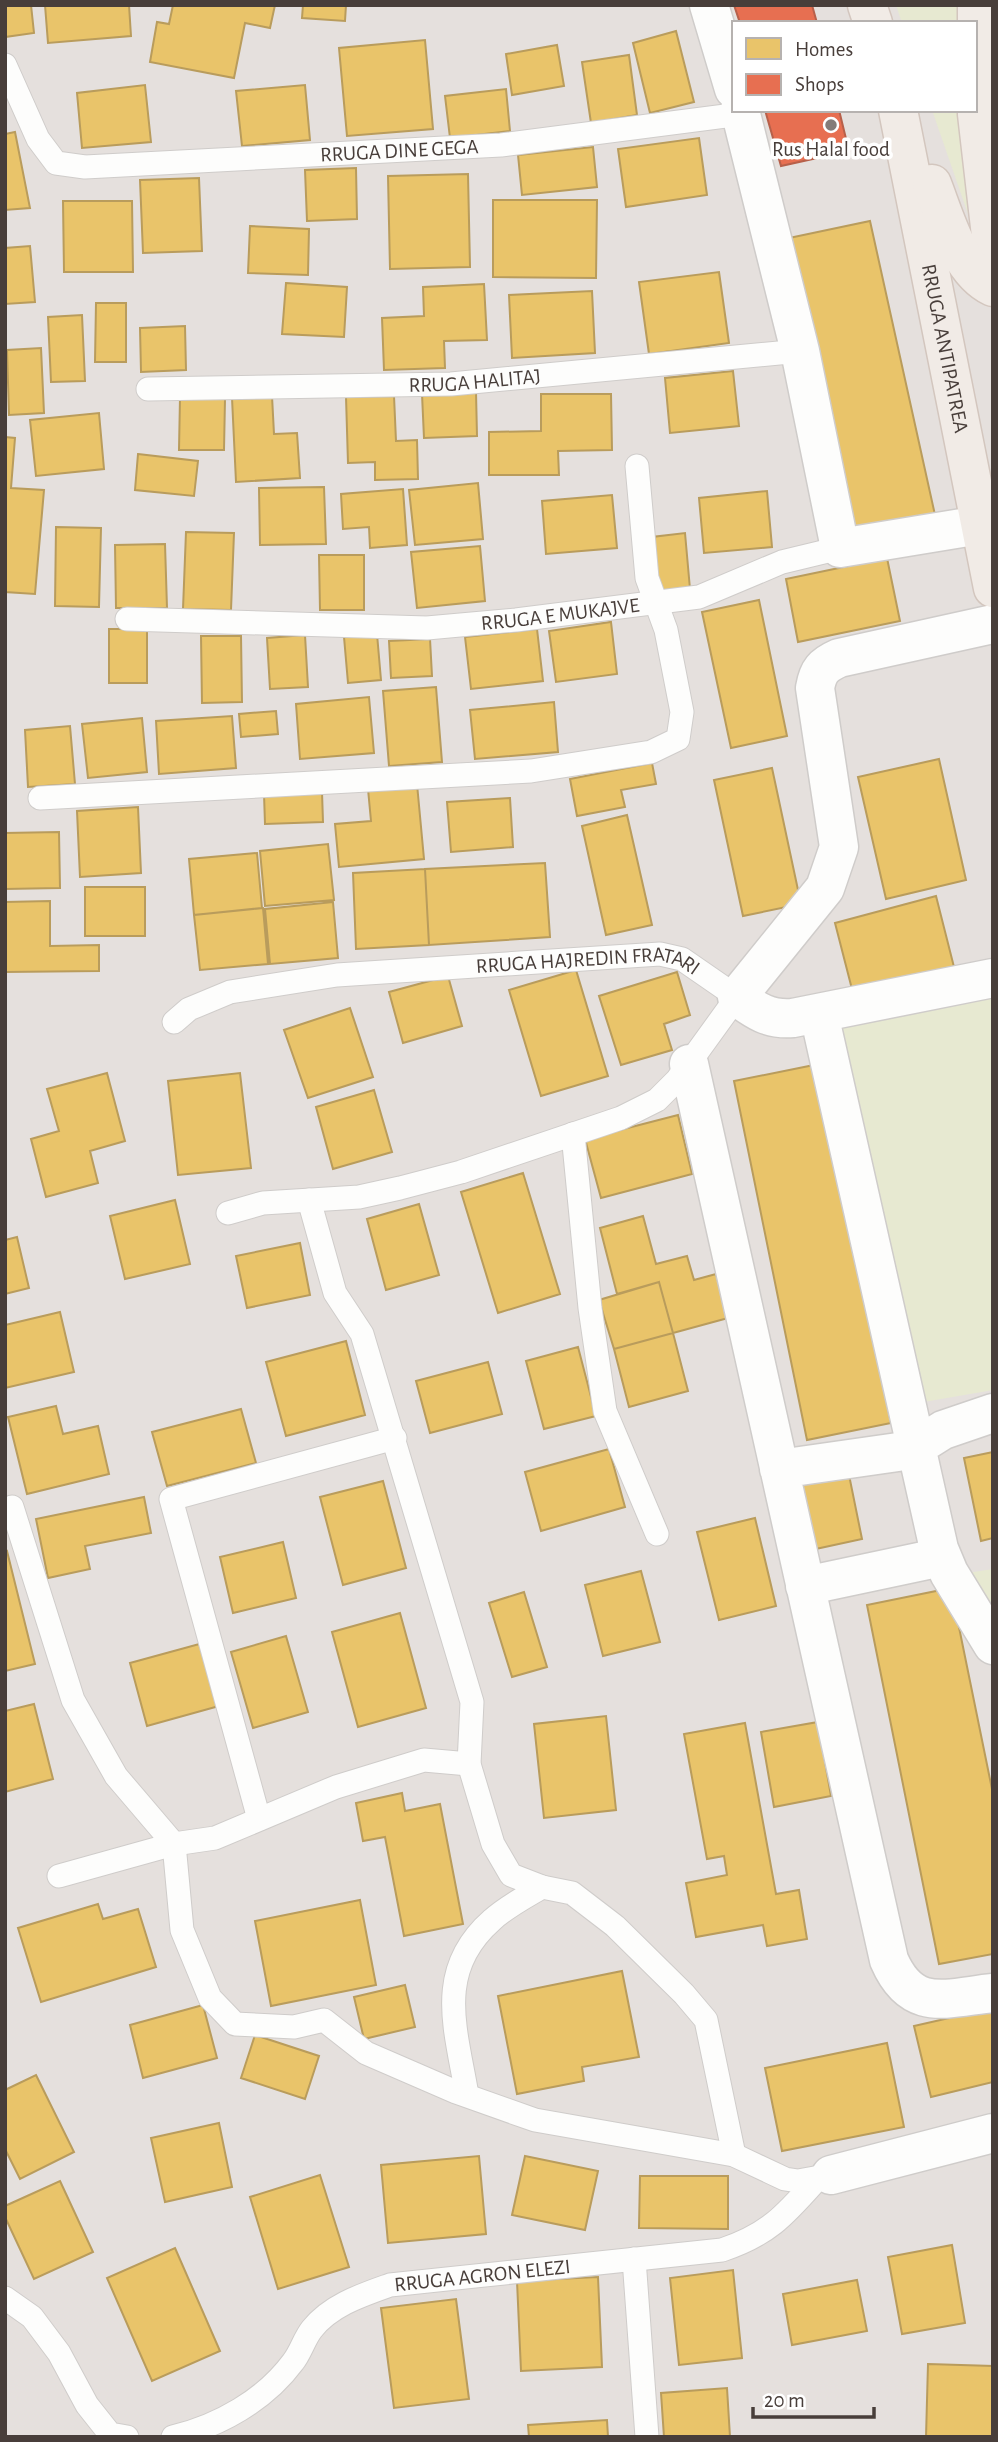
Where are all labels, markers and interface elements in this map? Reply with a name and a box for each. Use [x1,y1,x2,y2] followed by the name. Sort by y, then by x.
[732,21,977,112] legend
[795,39,853,60] text: Homes
[795,74,844,95] text: Shops
[823,117,839,133] marker: Rus Halal food
[320,136,479,166] street label: RRUGA DINE GEGA
[772,139,890,160] place label: Rus Halal food
[918,262,972,435] street label: RRUGA ANTIPATREA
[408,366,542,396] street label: RRUGA HALITAJ
[480,595,641,634] street label: RRUGA E MUKAJVE
[475,944,704,979] street label: RRUGA HAJREDIN FRATARI
[393,2256,572,2295] street label: RRUGA AGRON ELEZI
[753,2376,874,2420] scale bar
[764,2390,805,2411] text: 20 m

